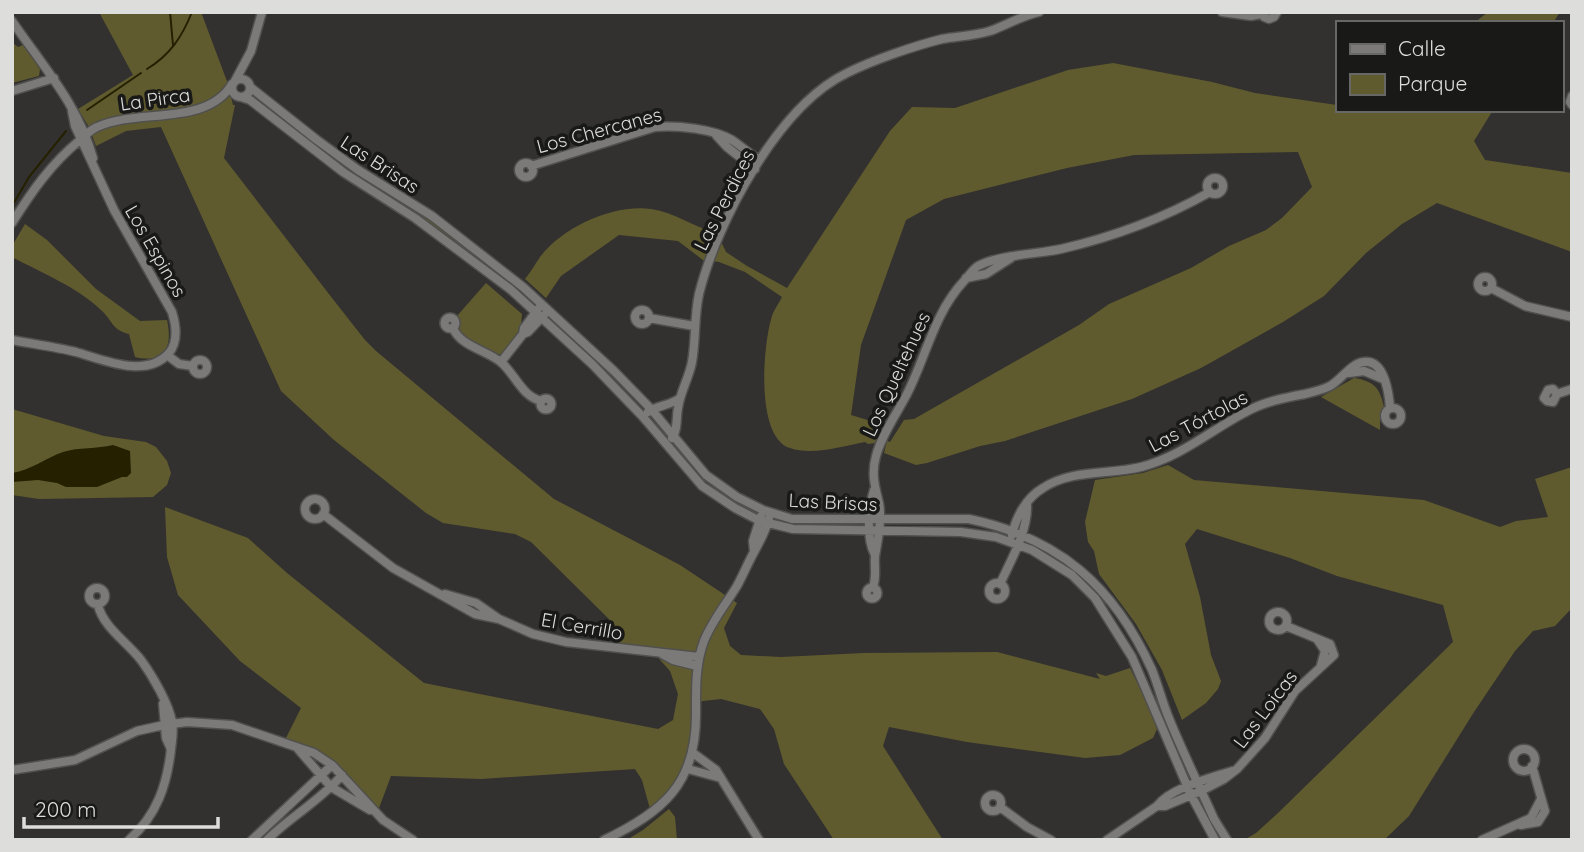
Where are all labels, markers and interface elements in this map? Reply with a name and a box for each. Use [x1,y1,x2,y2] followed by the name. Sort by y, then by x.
[1336,21,1563,112] legend
[1398,35,1446,61] text: Calle
[1398,70,1467,96] text: Parque
[118,82,192,116] street label: La Pirca
[534,102,664,158] street label: Los Chercanes
[336,130,424,198] street label: Las Brisas
[688,146,760,254] street label: Las Perdices
[120,201,192,301] street label: Los Espinos
[857,308,935,440] street label: Los Queltehues
[1144,385,1252,457] street label: Las Tórtolas
[788,488,878,516] street label: Las Brisas
[539,607,625,645] street label: El Cerrillo
[1228,665,1302,753] street label: Las Loicas
[24,786,219,830] scale bar
[35,796,97,822] text: 200 m

